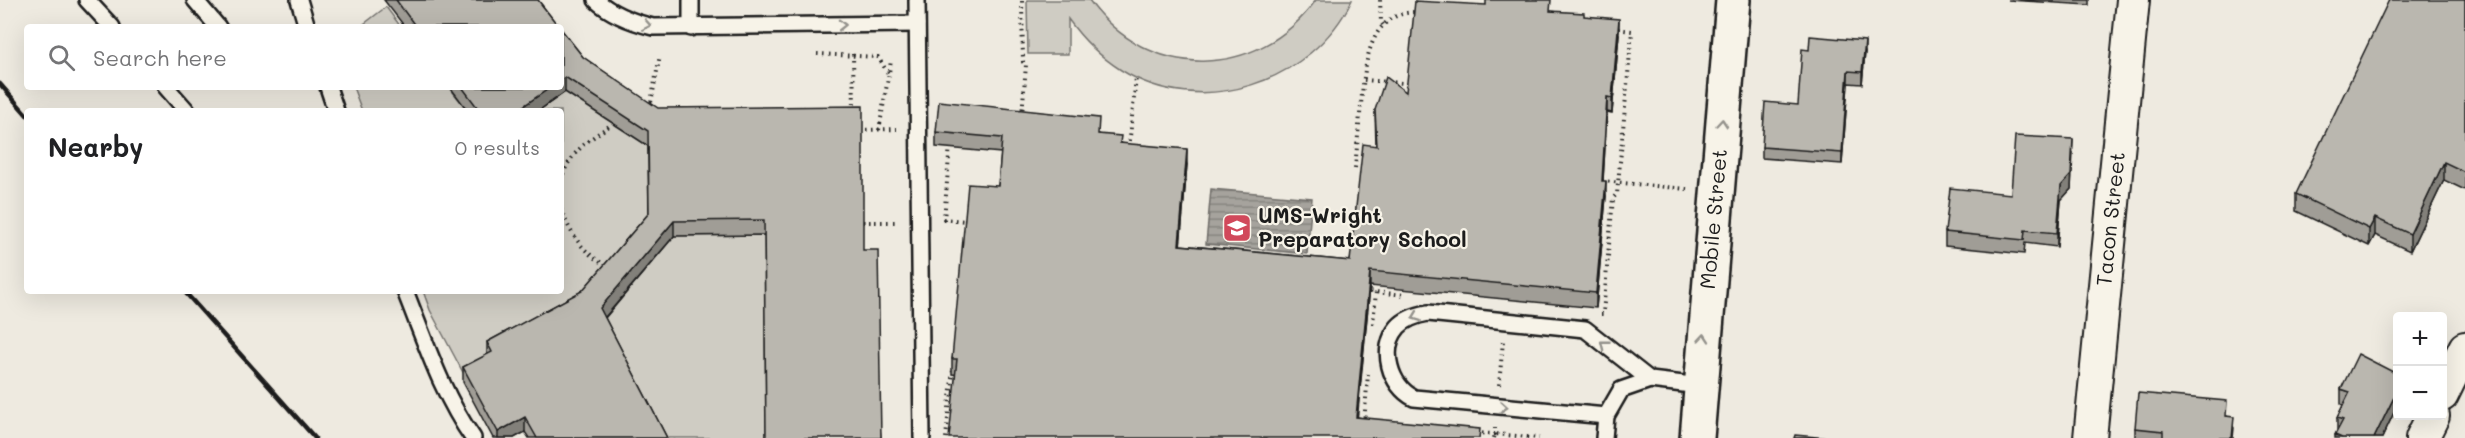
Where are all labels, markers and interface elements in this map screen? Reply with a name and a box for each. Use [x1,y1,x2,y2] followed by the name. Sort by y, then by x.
[642,18,652,31] one-way arrow
[838,19,847,32] one-way arrow
[24,24,564,90] search box
[45,41,78,74] icon: search
[93,43,227,72] text: Search here
[1715,118,1728,127] one-way arrow
[48,130,143,164] text: Nearby
[455,134,540,160] text: 0 results
[1693,148,1732,290] street label: Mobile Street
[2089,150,2130,287] street label: Tacon Street
[1258,201,1467,253] place label: UMS-Wright Preparatory School
[1221,212,1253,244] school or university icon: UMS-Wright Preparatory School
[1411,310,1422,322] one-way arrow
[2393,312,2447,420] map controls
[2393,312,2447,366] button: +
[1697,333,1710,342] one-way arrow
[1600,341,1611,352] one-way arrow
[2393,366,2447,420] button: −
[1500,400,1509,413] one-way arrow

